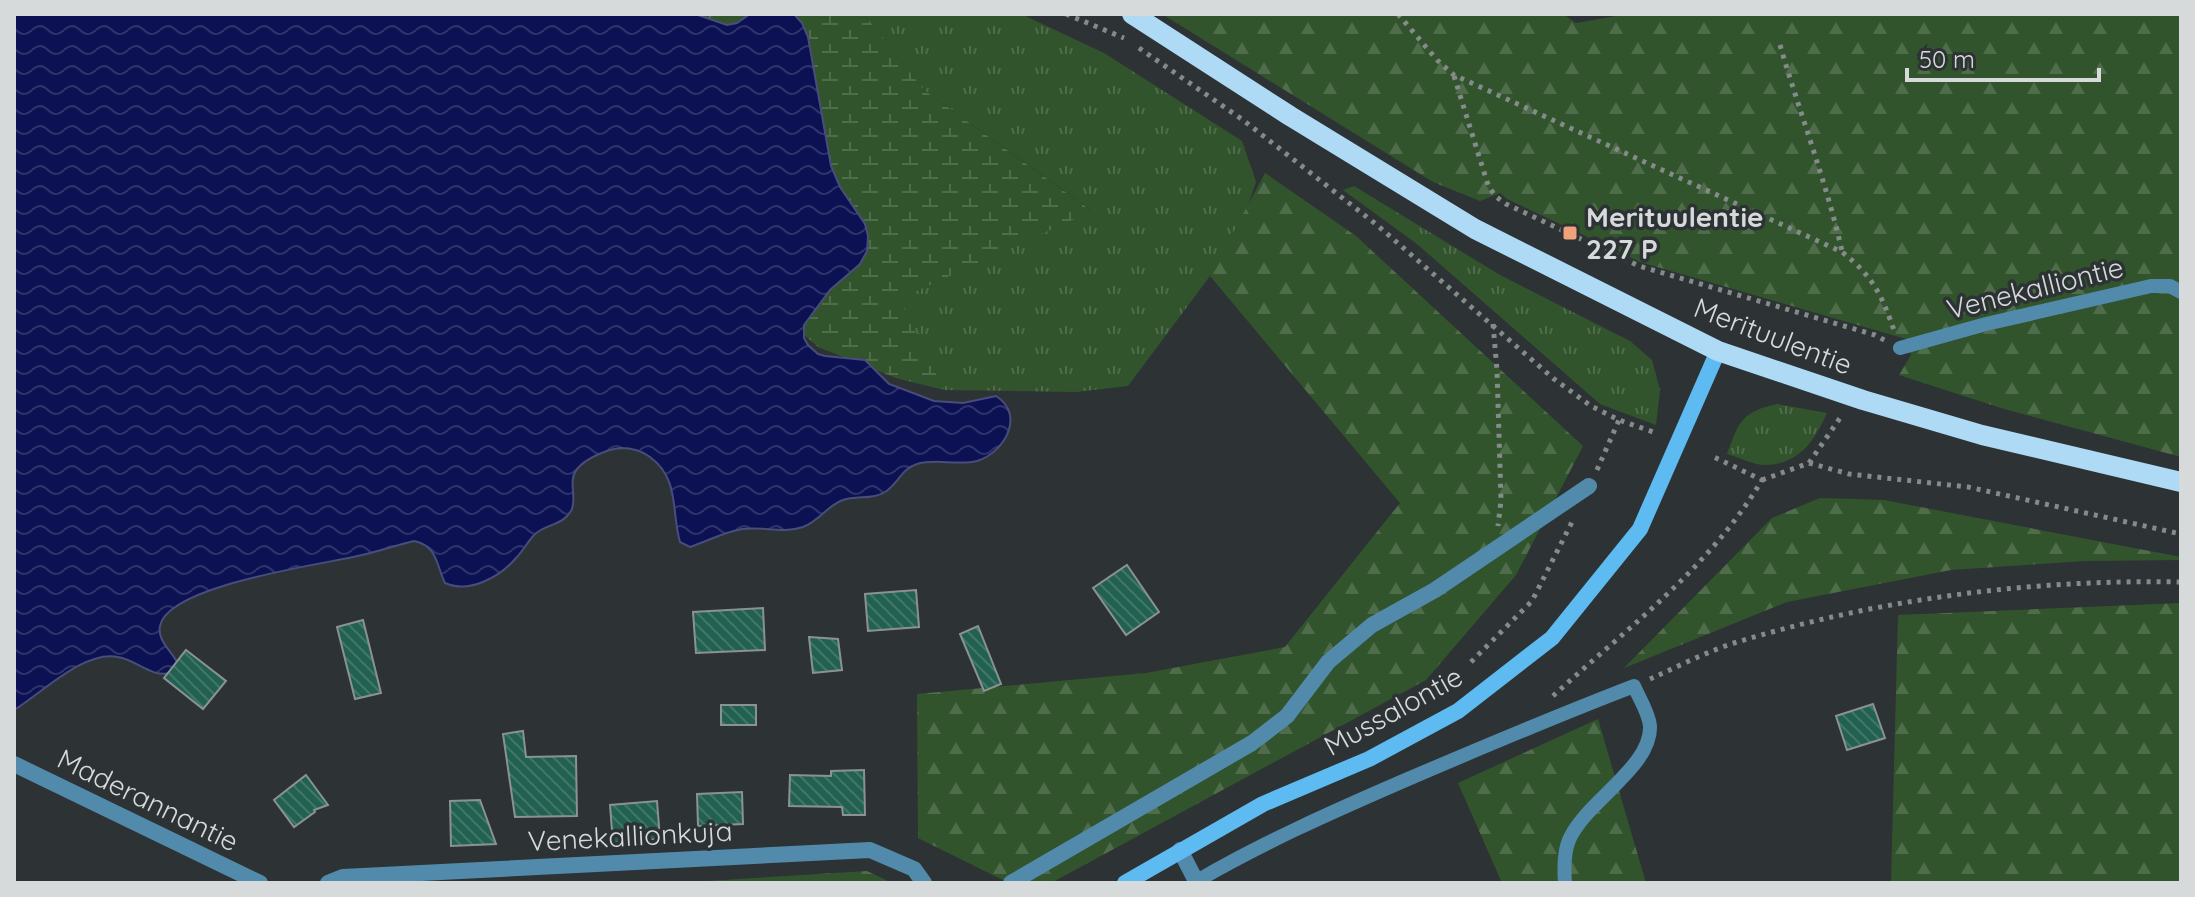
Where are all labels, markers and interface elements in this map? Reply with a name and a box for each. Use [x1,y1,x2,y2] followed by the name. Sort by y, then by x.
[1907,32,2099,82] scale bar
[1919,44,1975,74] text: 50 m
[1586,199,1764,266] place label: Merituulentie 227 P
[1561,224,1579,242] marker: Merituulentie 227 P
[1943,249,2127,326] street label: Venekalliontie
[1689,289,1857,382] street label: Merituulentie
[1317,658,1468,763] street label: Mussalontie
[52,741,244,858] street label: Maderannantie
[527,813,733,858] street label: Venekallionkuja

